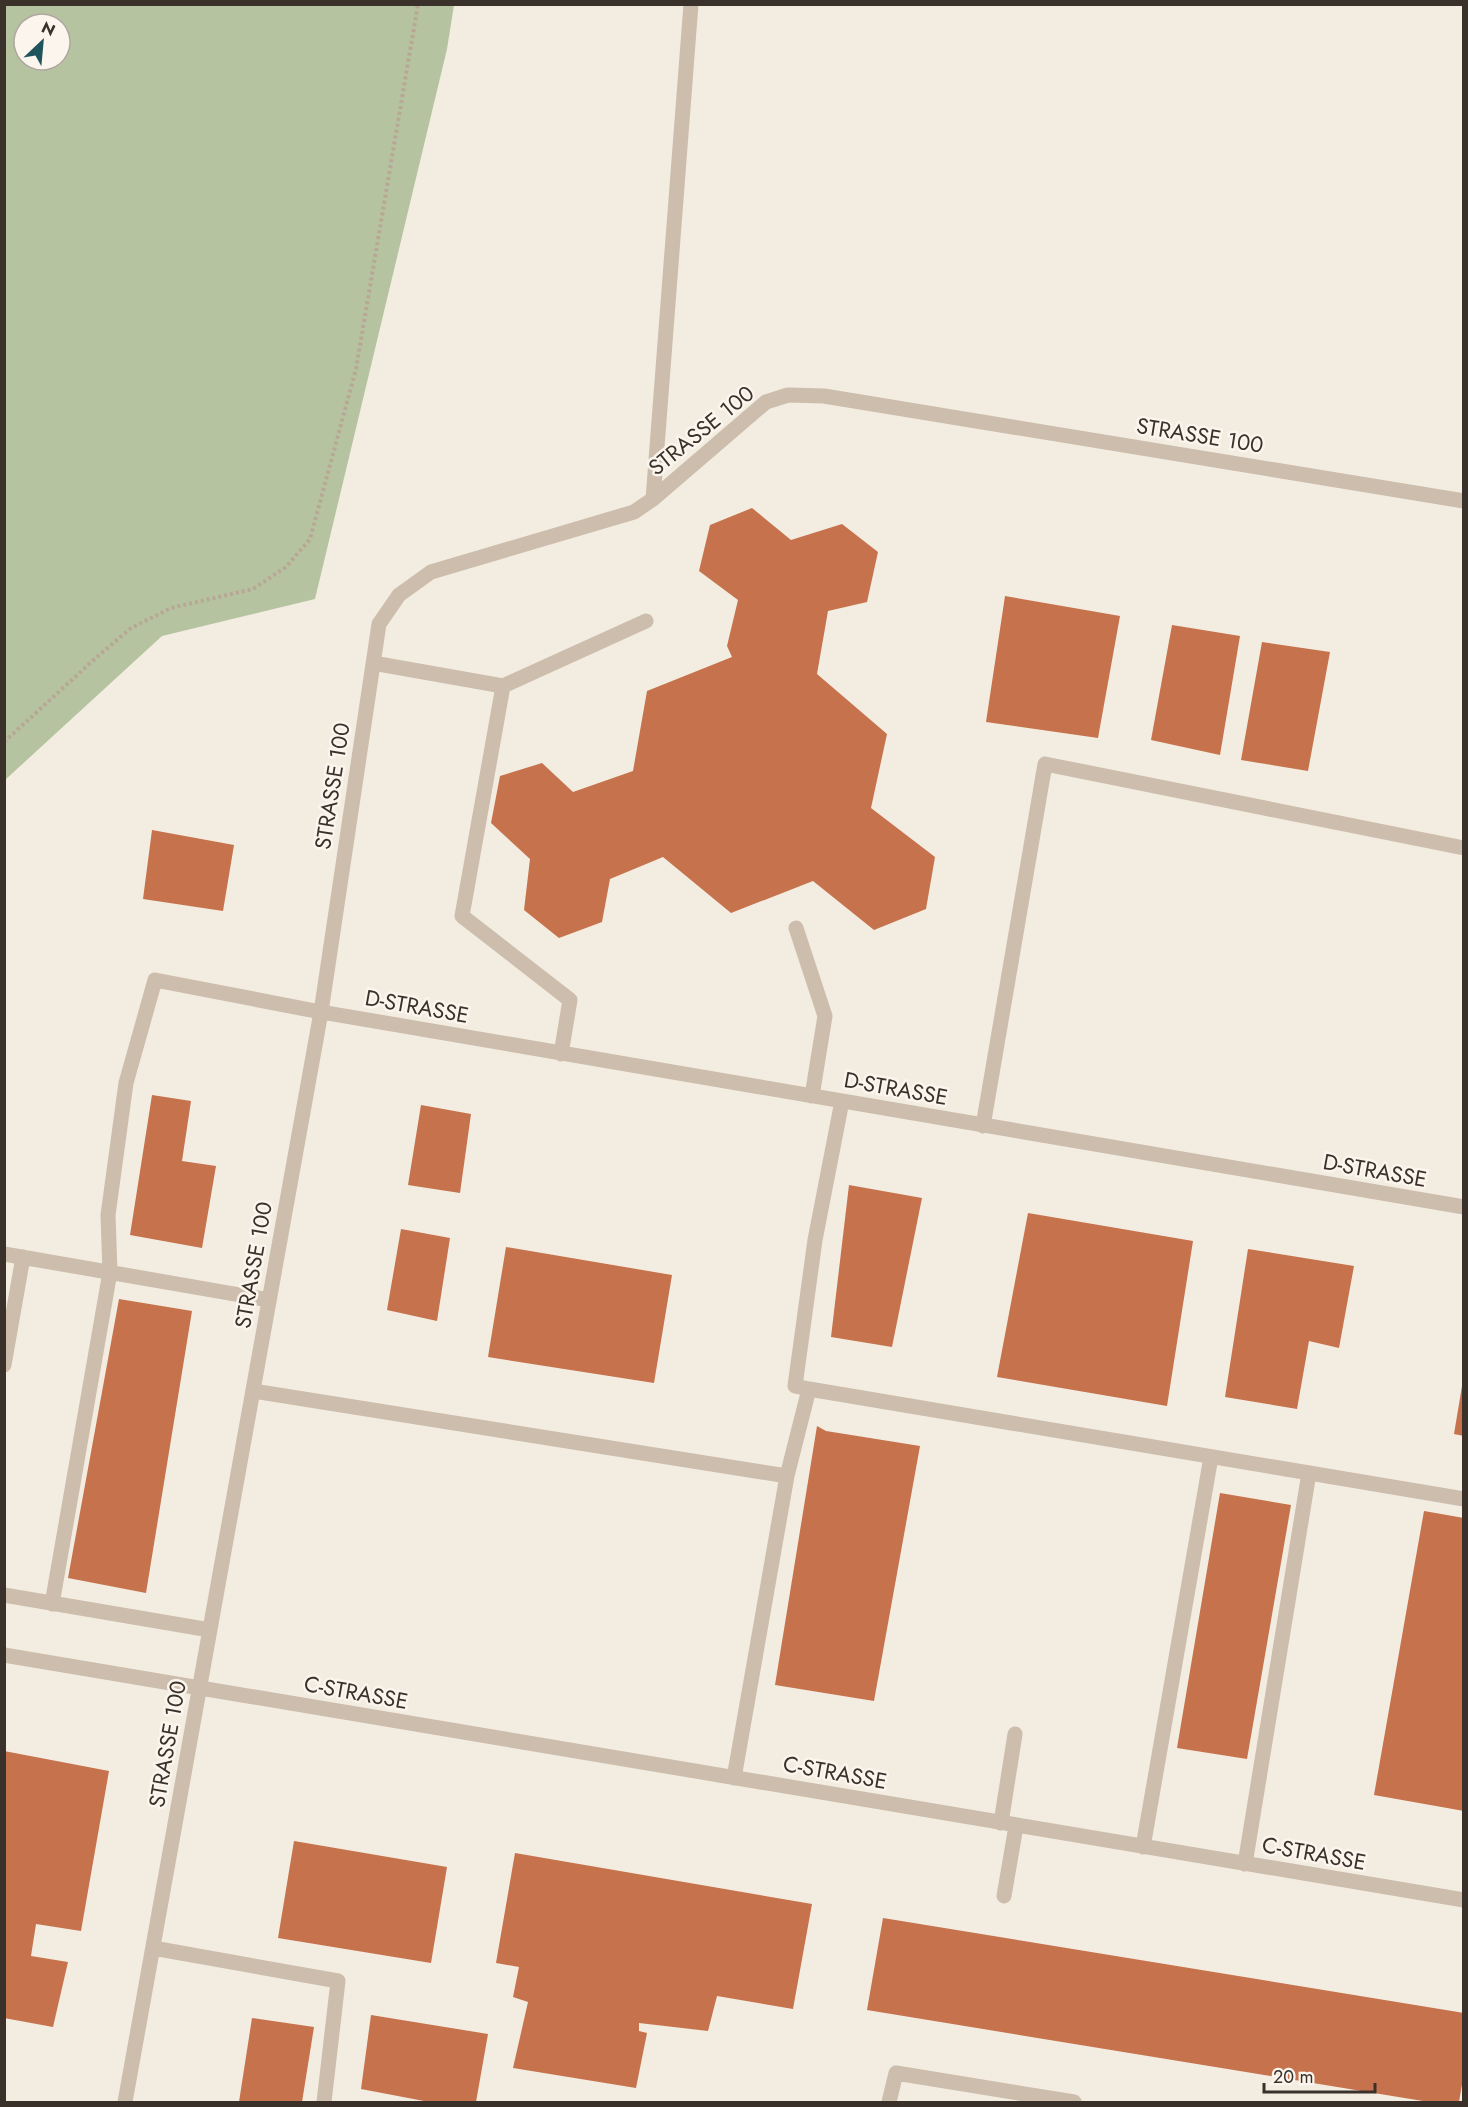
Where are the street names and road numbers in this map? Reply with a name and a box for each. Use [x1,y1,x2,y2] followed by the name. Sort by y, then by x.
[641,377,761,483] street label: STRASSE 100
[1134,409,1266,461] street label: STRASSE 100
[306,720,358,852] street label: STRASSE 100
[363,981,471,1031] street label: D-STRASSE
[842,1063,950,1113] street label: D-STRASSE
[1321,1145,1429,1195] street label: D-STRASSE
[226,1199,280,1331] street label: STRASSE 100
[302,1667,410,1717] street label: C-STRASSE
[140,1678,194,1810] street label: STRASSE 100
[781,1747,889,1797] street label: C-STRASSE
[1260,1828,1368,1878] street label: C-STRASSE

